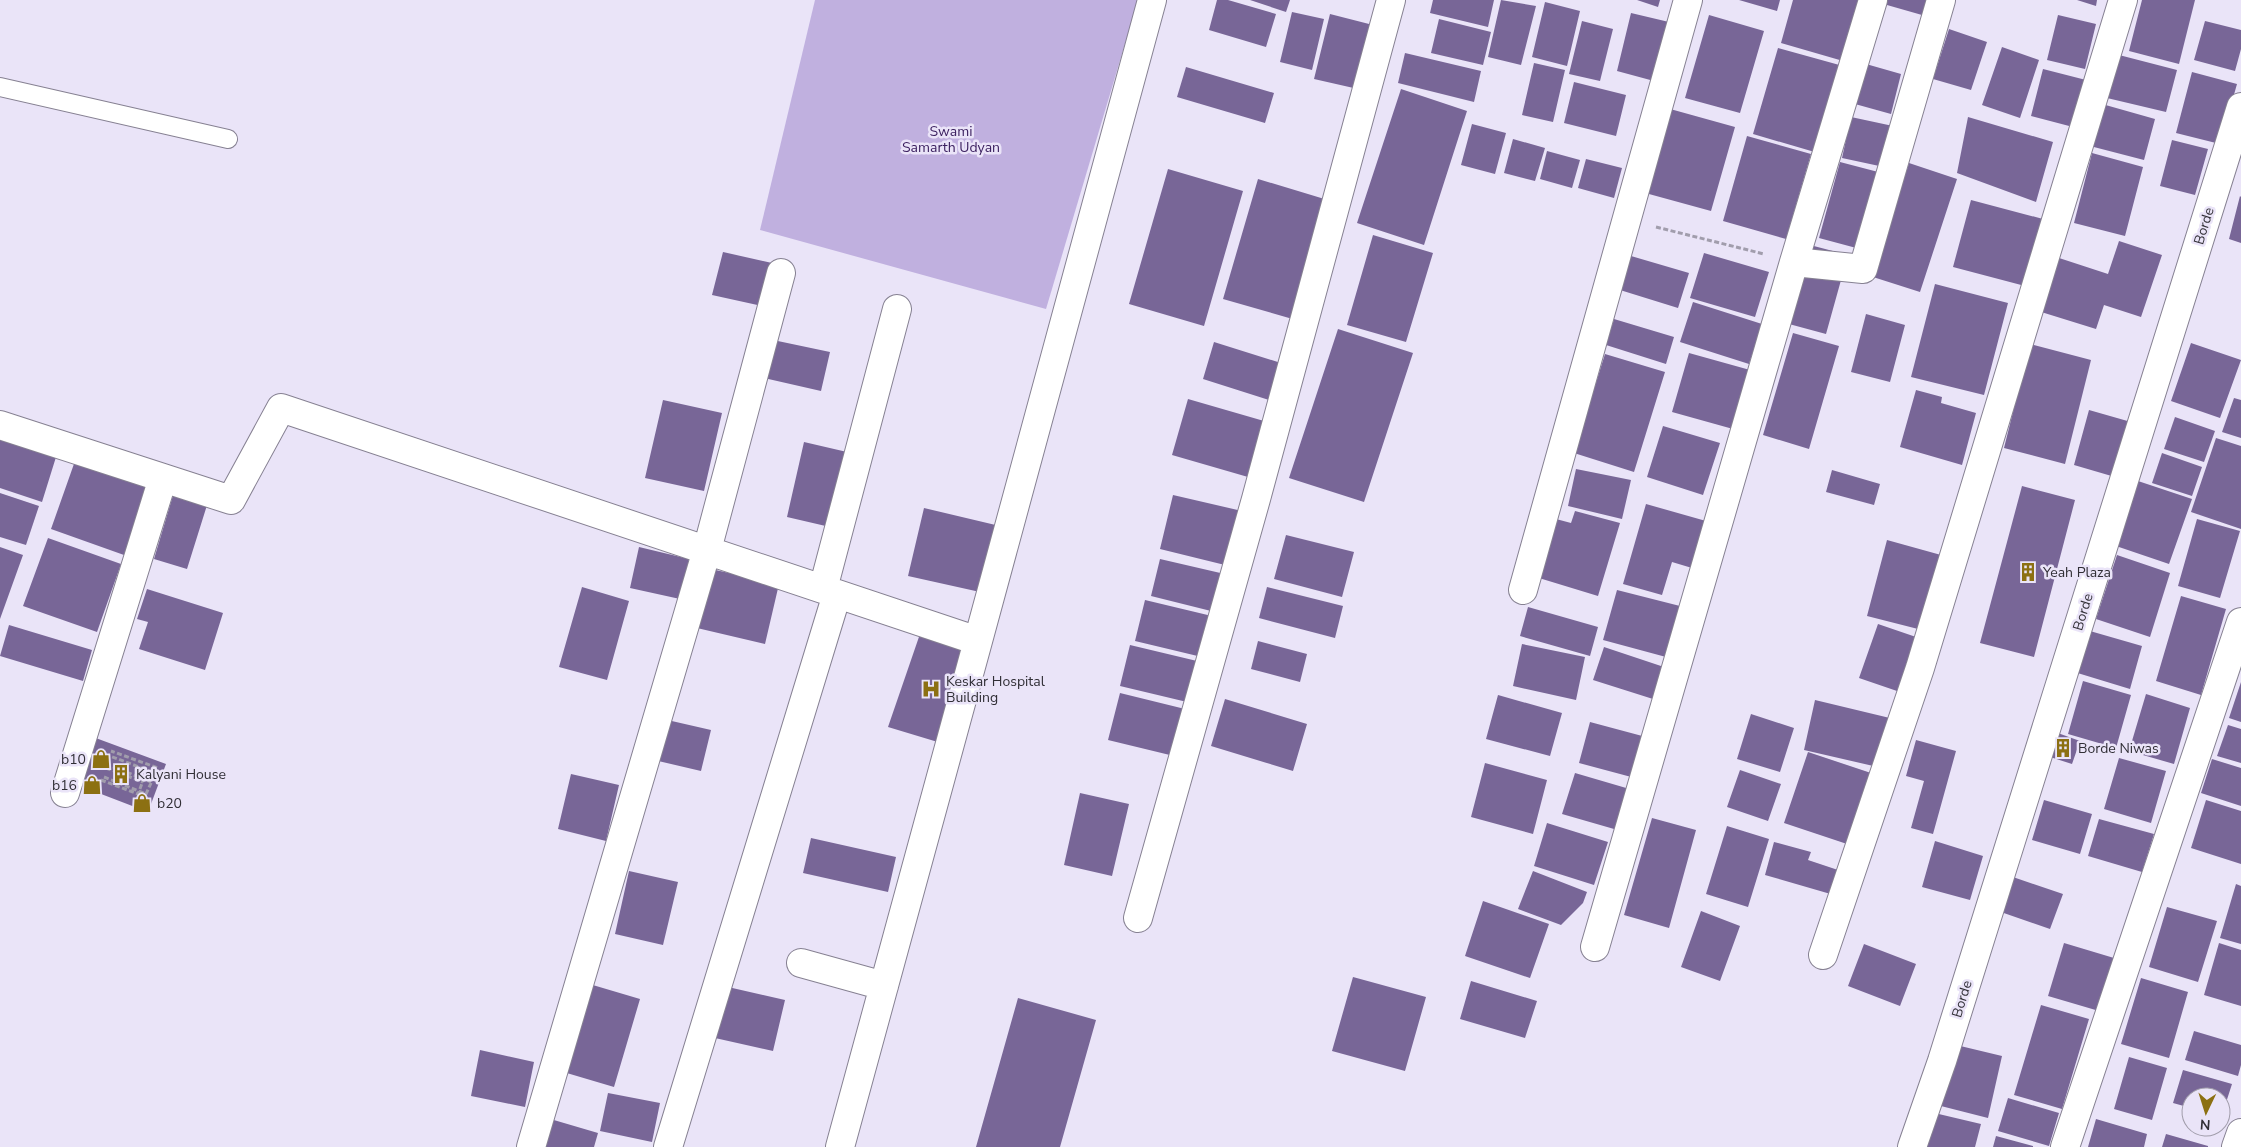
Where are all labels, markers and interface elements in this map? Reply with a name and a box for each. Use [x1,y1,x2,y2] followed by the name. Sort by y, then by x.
[902,122,1000,157] park label: Swami Samarth Udyan
[2189,205,2219,247] street label: Borde
[2017,561,2039,583] building icon: Yeah Plaza
[2042,563,2111,582] place label: Yeah Plaza
[2068,591,2098,633] street label: Borde
[946,672,1046,707] place label: Keskar Hospital Building
[920,678,942,700] hospital icon: Keskar Hospital Building
[2052,737,2074,759] building icon: Borde Niwas
[2078,739,2159,758] place label: Borde Niwas
[90,748,112,770] shop icon: b10
[61,750,86,769] place label: b10
[110,763,132,785] building icon: Kalyani House
[136,765,226,784] place label: Kalyani House
[81,774,103,796] shop icon: b16
[52,776,77,795] place label: b16
[131,792,153,814] shop icon: b20
[157,794,182,813] place label: b20
[1947,978,1977,1020] street label: Borde
[2181,1087,2231,1137] north arrow
[2199,1115,2211,1134] text: N

